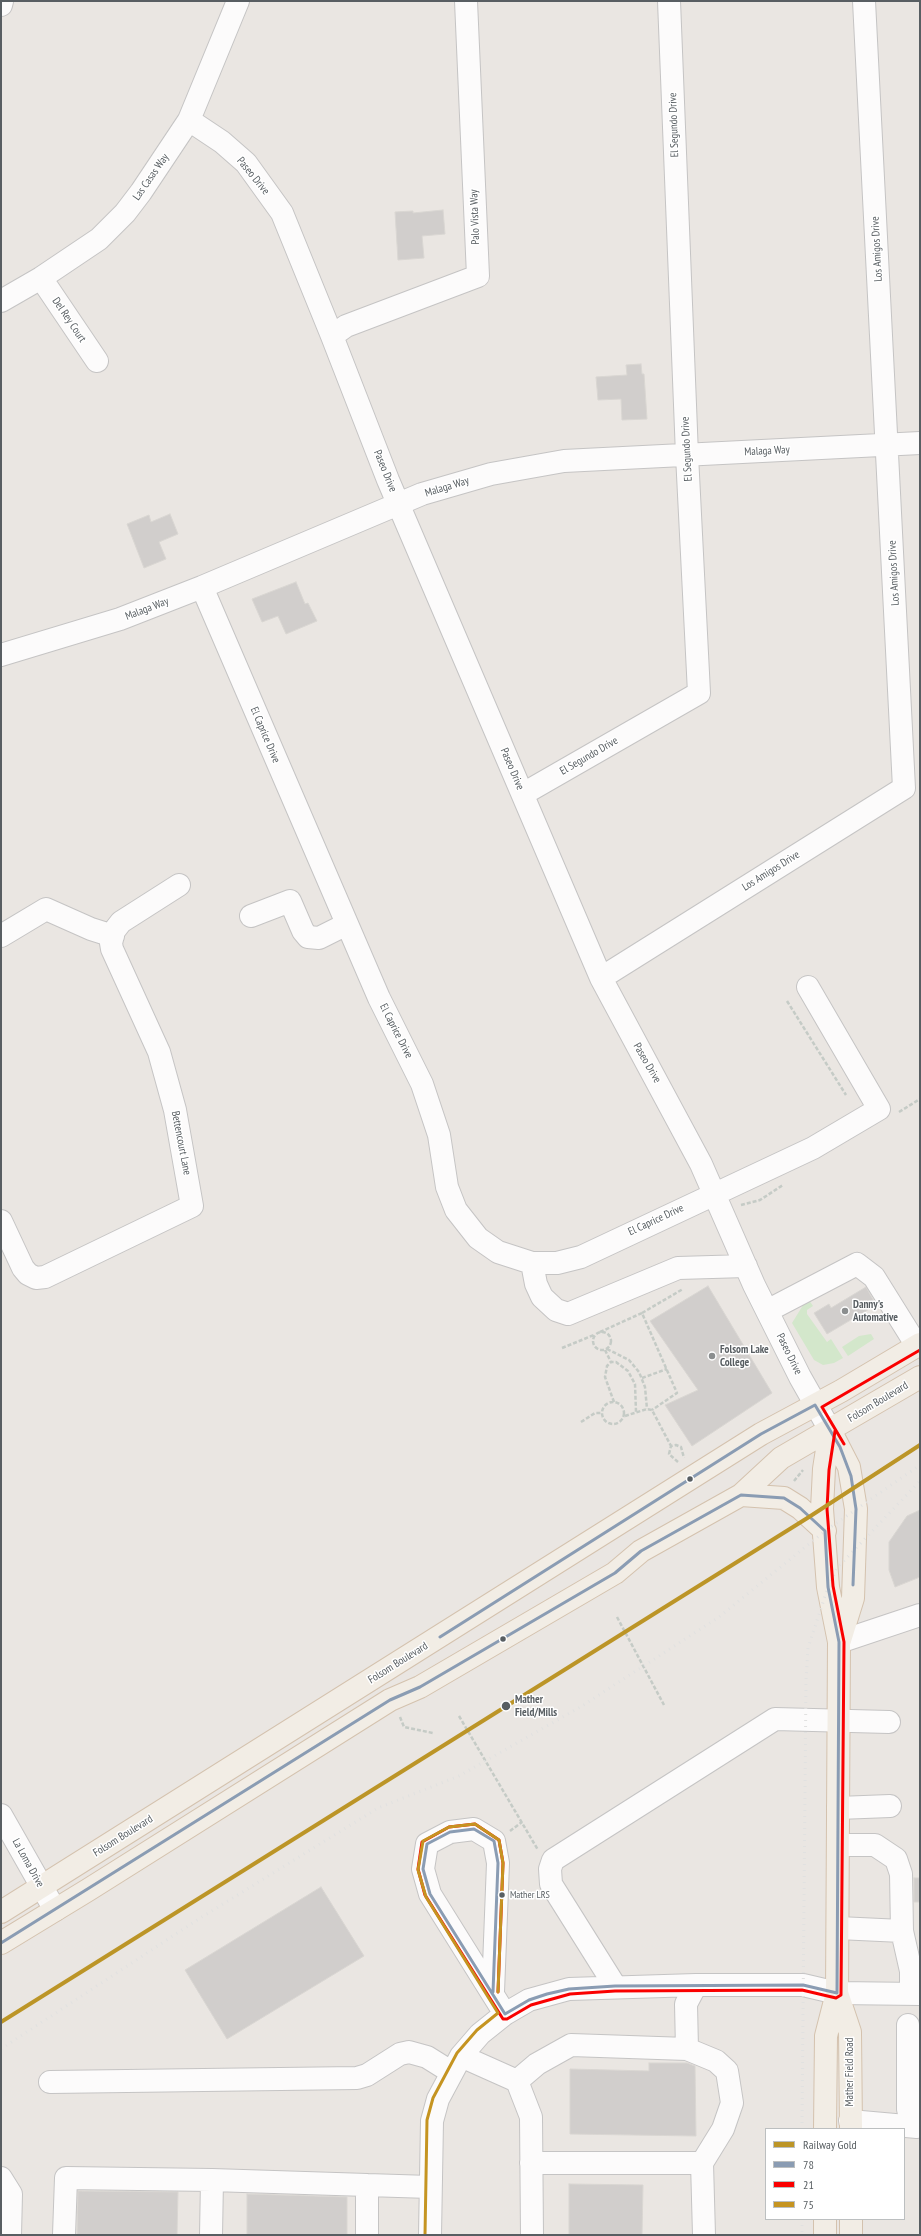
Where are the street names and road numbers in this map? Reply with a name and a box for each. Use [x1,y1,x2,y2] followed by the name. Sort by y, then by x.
[666,92,682,158] street label: El Segundo Drive
[130,151,172,203] street label: Las Casas Way
[234,155,272,197] street label: Paseo Drive
[467,189,483,245] street label: Palo Vista Way
[869,216,885,282] street label: Los Amigos Drive
[49,295,89,345] street label: Del Rey Court
[679,416,695,482] street label: El Segundo Drive
[744,443,790,459] street label: Malaga Way
[371,448,399,494] street label: Paseo Drive
[423,474,471,500] street label: Malaga Way
[886,540,902,606] street label: Los Amigos Drive
[123,595,171,623] street label: Malaga Way
[247,705,283,765] street label: El Caprice Drive
[558,734,620,778] street label: El Segundo Drive
[497,746,527,792] street label: Paseo Drive
[740,848,802,894] street label: Los Amigos Drive
[377,1001,415,1061] street label: El Caprice Drive
[630,1041,664,1085] street label: Paseo Drive
[168,1110,194,1176] street label: Bettencourt Lane
[626,1201,686,1239] street label: El Caprice Drive
[773,1331,805,1377] street label: Paseo Drive
[846,1379,910,1425] street label: Folsom Boulevard
[366,1639,430,1687] street label: Folsom Boulevard
[91,1812,155,1860] street label: Folsom Boulevard
[9,1836,47,1890] street label: La Loma Drive
[843,2037,857,2107] street label: Mather Field Road

